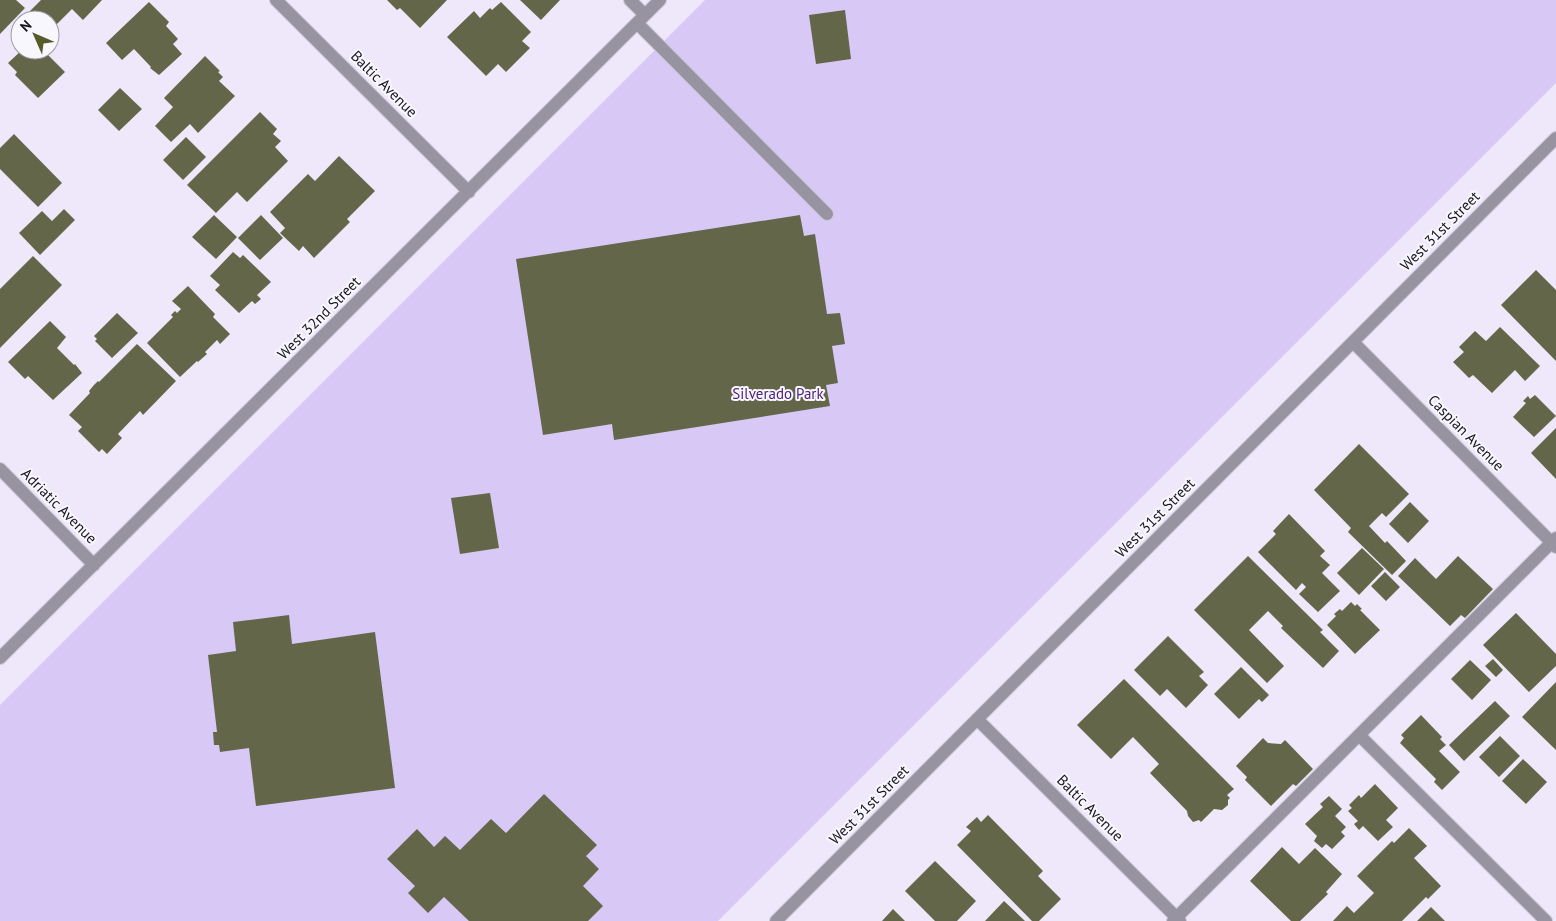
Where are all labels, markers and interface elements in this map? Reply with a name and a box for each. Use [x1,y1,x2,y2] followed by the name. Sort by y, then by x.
[10,10,60,60] north arrow
[16,16,35,35] text: N
[347,46,422,121] street label: Baltic Avenue
[1396,187,1483,274] street label: West 31st Street
[273,272,364,363] street label: West 32nd Street
[732,384,824,403] park label: Silverado Park
[1424,390,1509,475] street label: Caspian Avenue
[18,464,101,547] street label: Adriatic Avenue
[1111,474,1198,561] street label: West 31st Street
[825,761,912,848] street label: West 31st Street
[1053,770,1128,845] street label: Baltic Avenue

